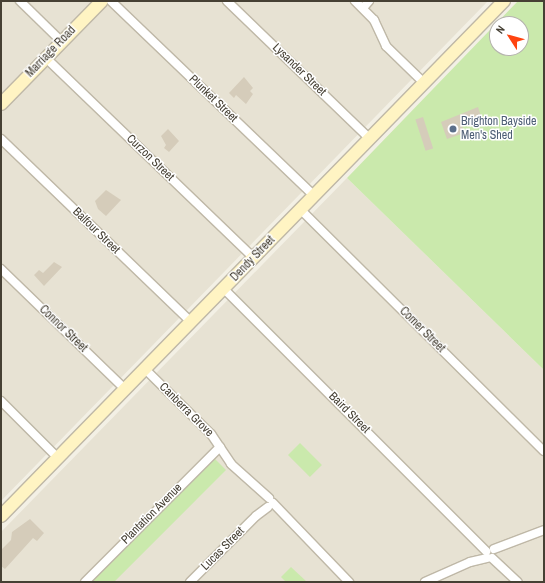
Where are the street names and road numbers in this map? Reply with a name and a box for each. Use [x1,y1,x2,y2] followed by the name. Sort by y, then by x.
[23,23,79,81] street label: Marriage Road
[269,41,329,99] street label: Lysander Street
[186,72,240,126] street label: Plunket Street
[123,132,177,184] street label: Curzon Street
[69,205,123,257] street label: Balfour Street
[228,233,278,285] street label: Dendy Street
[36,303,90,355] street label: Connor Street
[396,304,448,356] street label: Comer Street
[156,380,216,440] street label: Canberra Grove
[325,389,373,437] street label: Baird Street
[119,481,185,547] street label: Plantation Avenue
[198,524,248,574] street label: Lucas Street

